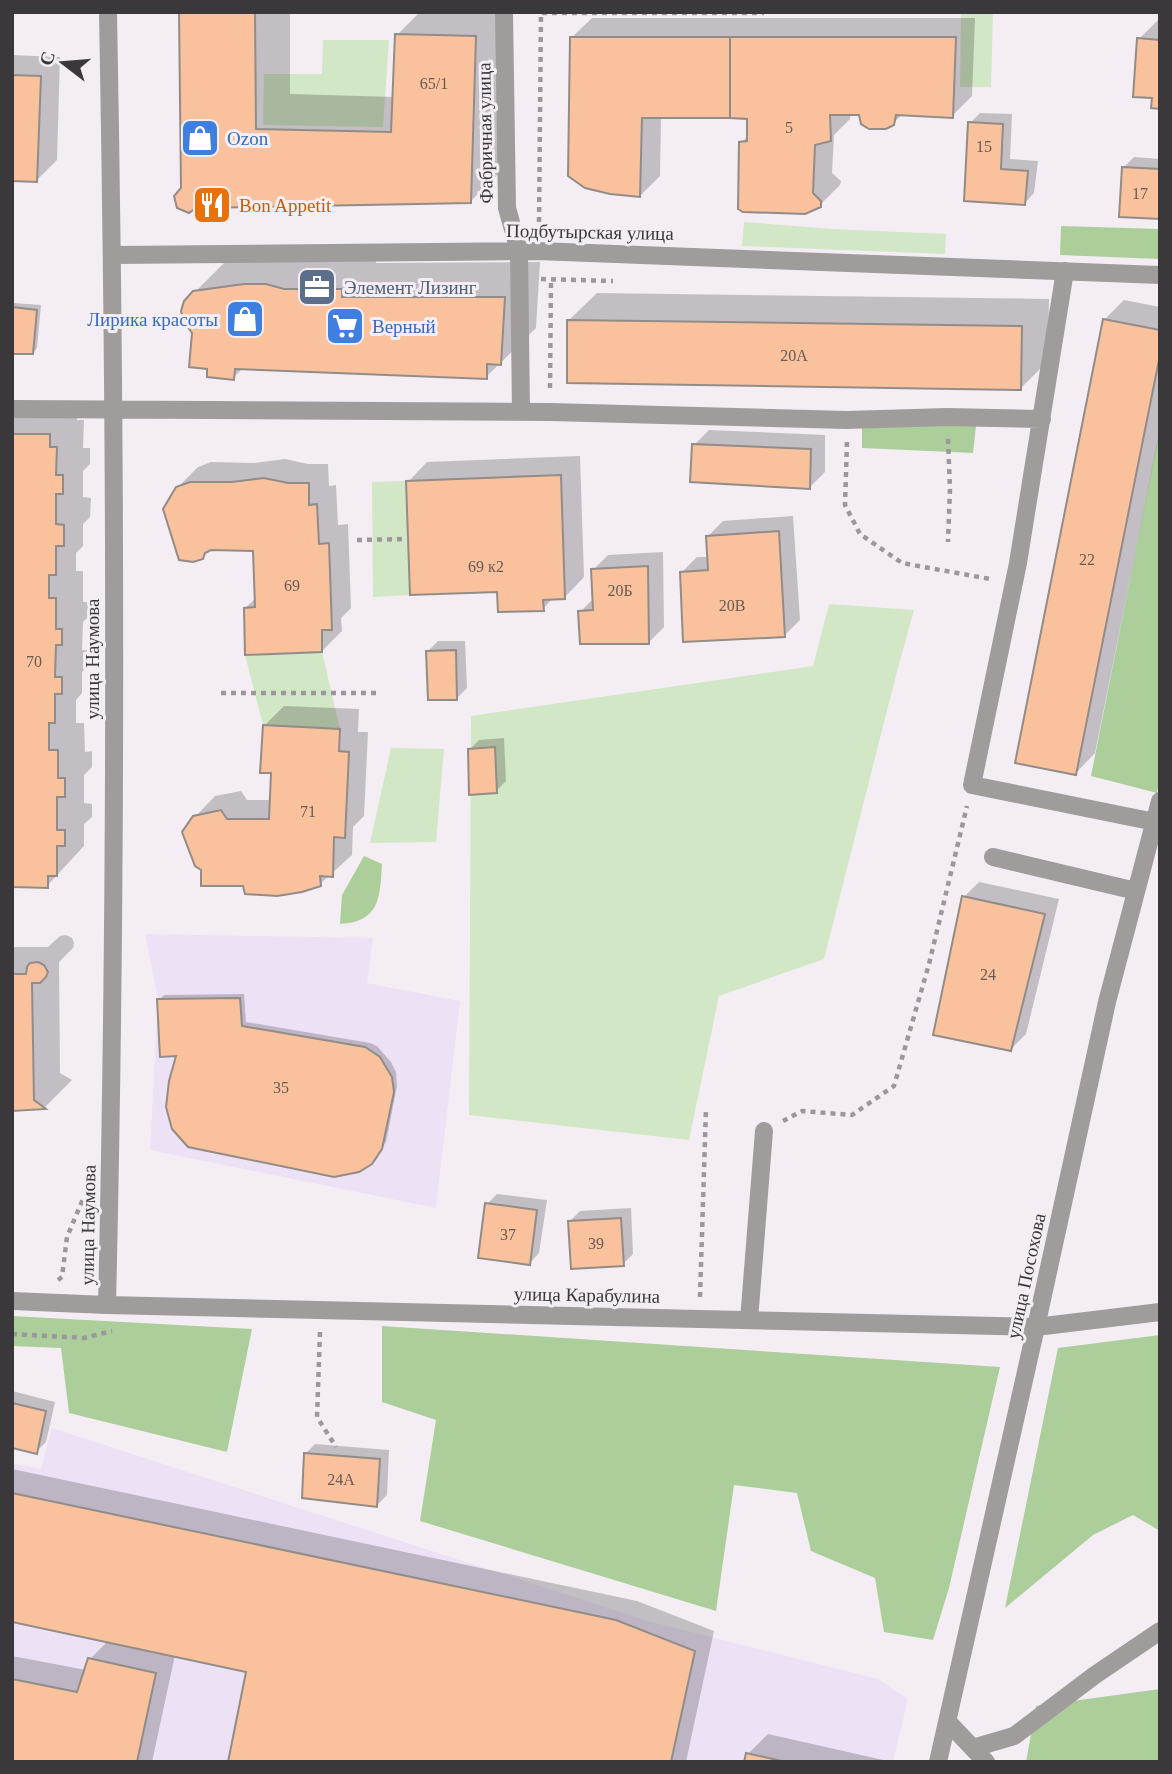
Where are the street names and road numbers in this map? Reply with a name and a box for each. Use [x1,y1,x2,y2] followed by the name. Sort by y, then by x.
[473,62,497,204] street label: Фабричная улица
[506,220,675,244] street label: Подбутырская улица
[82,598,103,719] street label: улица Наумова
[76,1164,100,1286] street label: улица Наумова
[1002,1211,1050,1341] street label: улица Посохова
[514,1283,661,1307] street label: улица Карабулина

